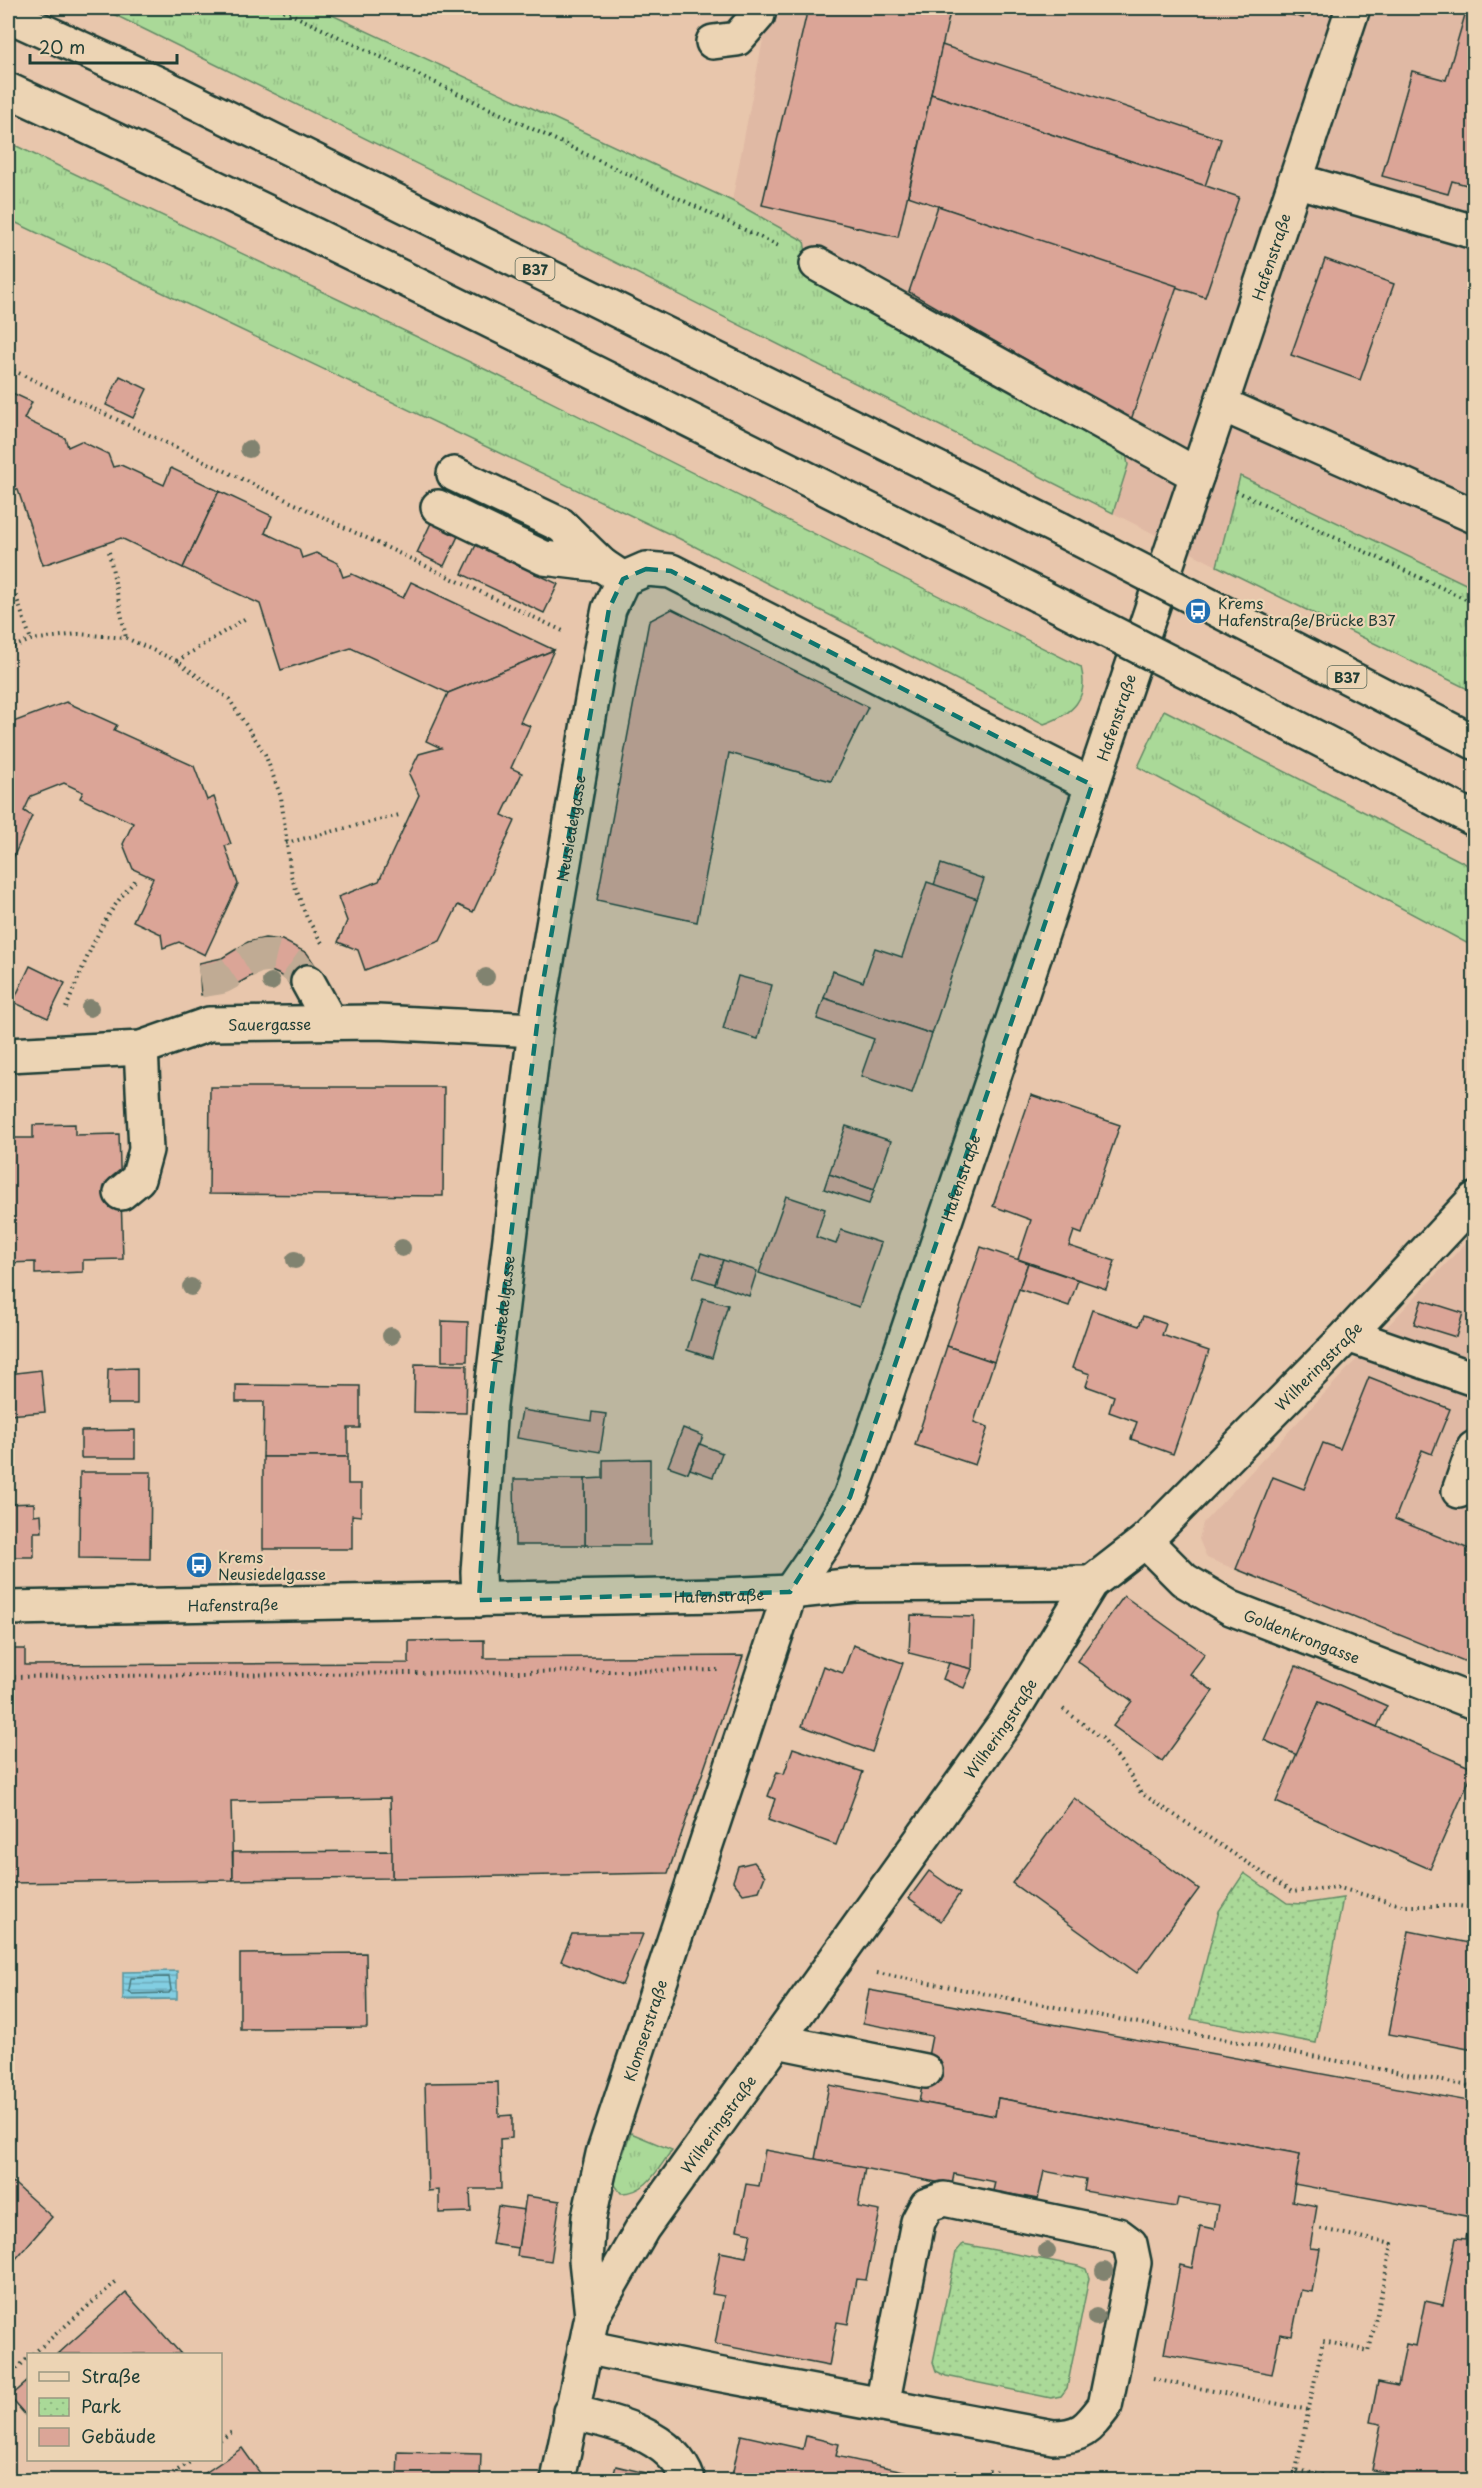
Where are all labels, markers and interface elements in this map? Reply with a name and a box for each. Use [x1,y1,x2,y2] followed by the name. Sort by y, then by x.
[30,27,177,65] scale bar
[39,33,85,60] text: 20 m
[1245,210,1295,303] street label: Hafenstraße
[516,258,554,280] road number: B37
[1218,591,1395,631] place label: Krems Hafenstraße/Brücke B37
[1183,596,1213,626] bus stop icon: Krems Hafenstraße/Brücke B37
[1328,666,1366,688] road number: B37
[1090,670,1141,764] street label: Hafenstraße
[549,773,590,883] street label: Neusiedelgasse
[228,1011,311,1035] street label: Sauergasse
[934,1131,985,1224] street label: Hafenstraße
[484,1254,519,1364] street label: Neusiedelgasse
[1269,1316,1367,1415] street label: Wilheringstraße
[218,1545,326,1585] place label: Krems Neusiedelgasse
[184,1550,214,1580] bus stop icon: Krems Neusiedelgasse
[673,1582,765,1607] street label: Hafenstraße
[187,1592,279,1616] street label: Hafenstraße
[1241,1603,1364,1668] street label: Goldenkrongasse
[958,1673,1042,1783] street label: Wilheringstraße
[617,1976,672,2084] street label: Klomserstraße
[674,2070,761,2178] street label: Wilheringstraße
[27,2353,222,2461] legend
[81,2362,141,2389] text: Straße
[81,2392,121,2419] text: Park
[81,2422,156,2449] text: Gebäude

